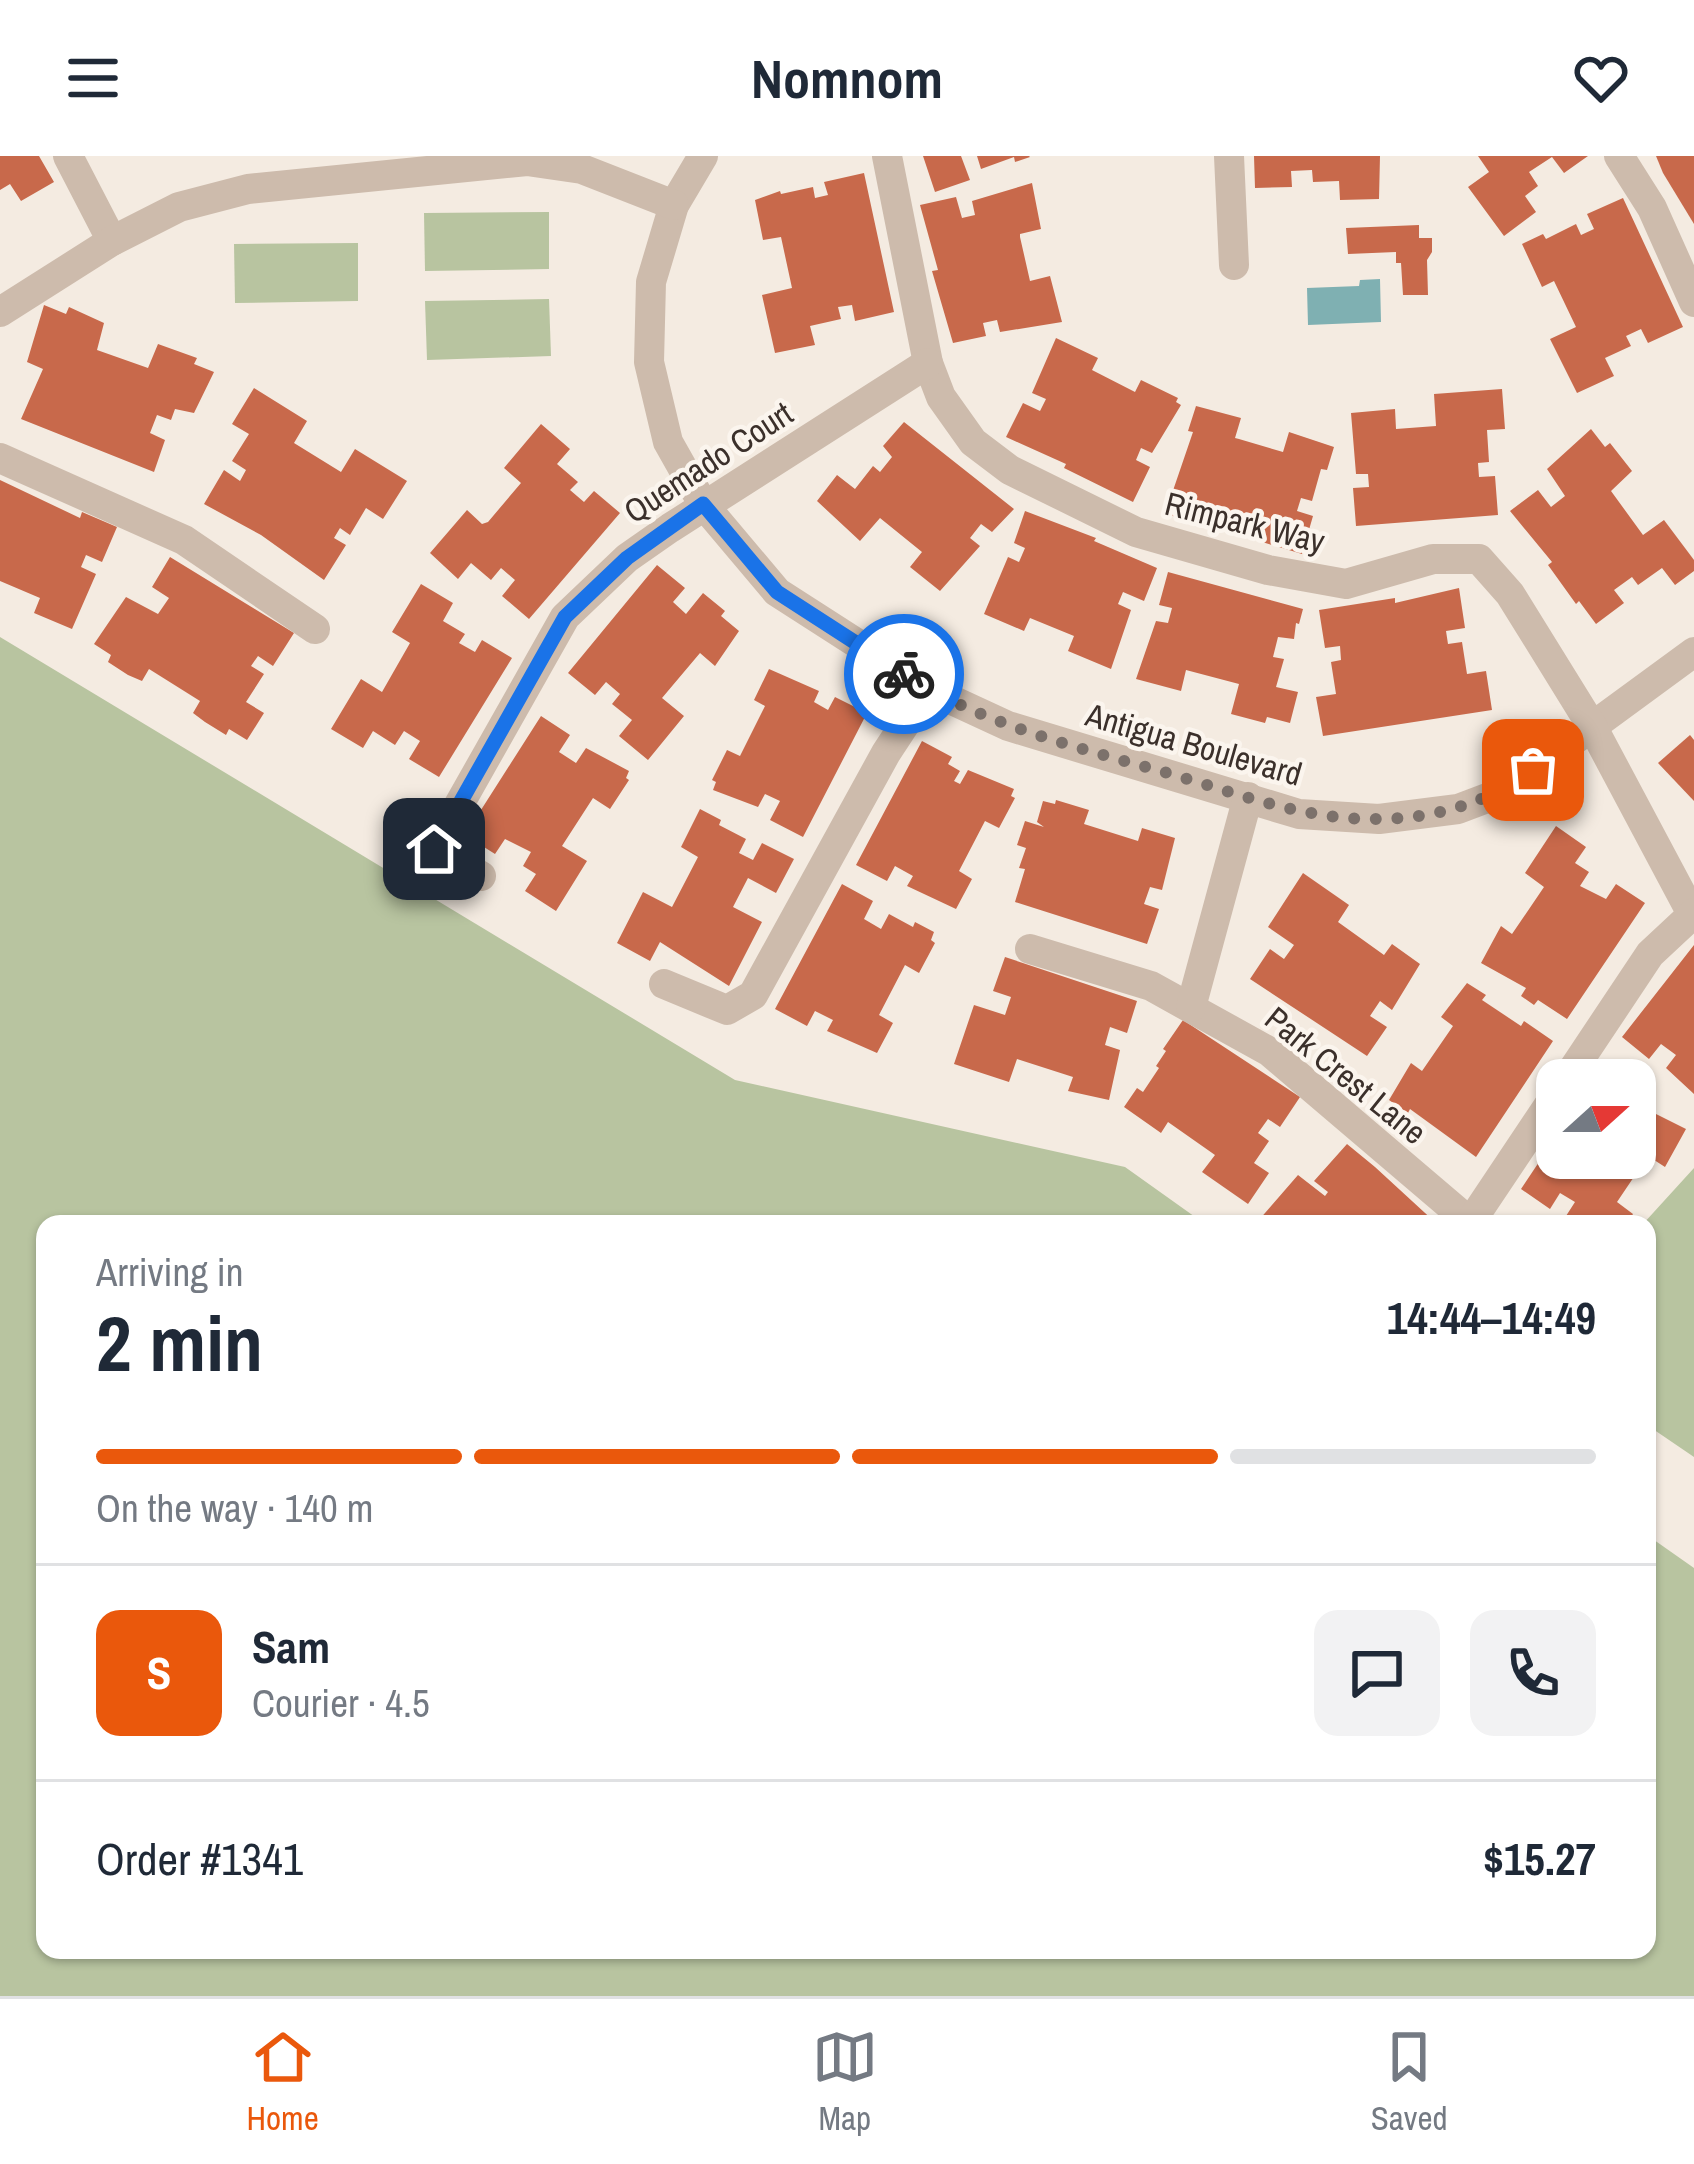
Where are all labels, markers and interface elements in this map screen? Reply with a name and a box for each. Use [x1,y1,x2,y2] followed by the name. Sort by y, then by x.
[751,42,943,115] text: Nomnom
[60,45,126,111] icon: menu
[1568,45,1634,111] icon: heart
[615,391,801,533] street label: Quemado Court
[1161,481,1330,563] street label: Rimpark Way
[844,614,964,734] courier
[871,641,937,707] icon: bike
[1080,692,1307,796] street label: Antigua Boulevard
[1482,719,1584,821] pin
[1500,737,1566,803] icon: bag
[383,798,485,900] pin
[401,816,467,882] icon: home
[1256,996,1436,1154] street label: Park Crest Lane
[1536,1059,1656,1179] north arrow
[1536,1059,1656,1179] map controls
[96,1246,244,1298] text: Arriving in
[1387,1287,1596,1348] text: 14:44–14:49
[96,1290,263,1395] text: 2 min
[96,1482,373,1534] text: On the way · 140 m
[1314,1610,1440,1736] button: chat
[1470,1610,1596,1736] button: phone
[252,1616,330,1677] text: Sam
[147,1642,171,1703] text: S
[252,1677,430,1729] text: Courier · 4.5
[96,1828,303,1889] text: Order #1341
[1483,1828,1596,1889] text: $15.27
[247,2024,319,2140] tab: Home
[812,2024,878,2140] tab: Map
[1371,2024,1447,2140] tab: Saved

